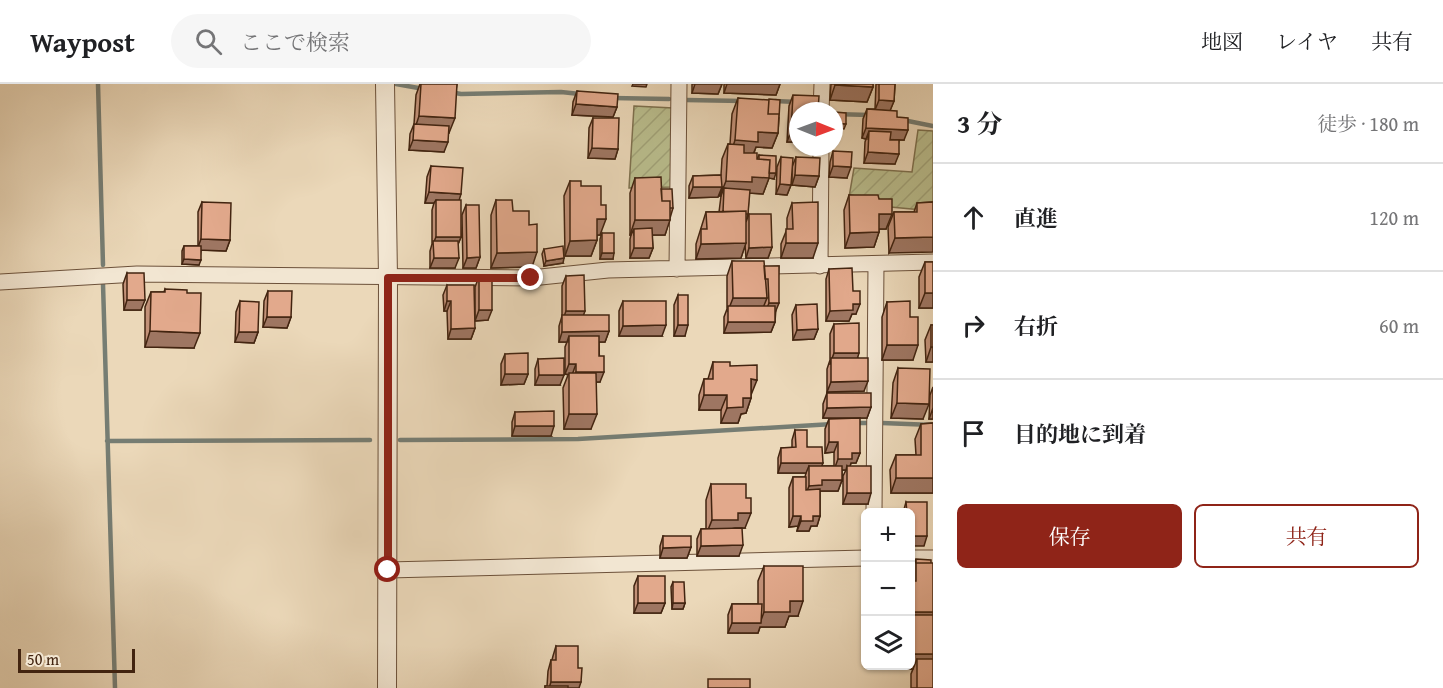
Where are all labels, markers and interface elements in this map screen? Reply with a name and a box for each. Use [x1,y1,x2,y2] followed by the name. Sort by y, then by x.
[171,14,591,68] search box
[30,21,135,62] text: Waypost
[192,25,225,58] icon: search
[240,26,350,58] text: ここで検索
[1201,26,1243,57] text: 地図
[1276,26,1338,57] text: レイヤ
[1371,26,1413,57] text: 共有
[789,102,843,156] north arrow
[957,104,1002,143] text: 3 分
[1317,109,1419,138] text: 徒歩 · 180 m
[957,201,990,234] icon: ahead
[1014,202,1058,234] text: 直進
[1369,203,1419,232] text: 120 m
[517,264,543,290] route end
[957,309,990,342] icon: right
[1014,310,1058,342] text: 右折
[1379,311,1419,340] text: 60 m
[957,417,990,450] icon: arrive
[1014,418,1146,450] text: 目的地に到着
[957,504,1182,568] button: 保存
[1194,504,1419,568] button: 共有
[861,508,915,670] map controls
[861,508,915,562] button: +
[374,556,400,582] route start
[861,562,915,616] button: −
[861,616,915,670] button: layers
[18,646,135,674] scale bar
[27,647,59,671] text: 50 m

